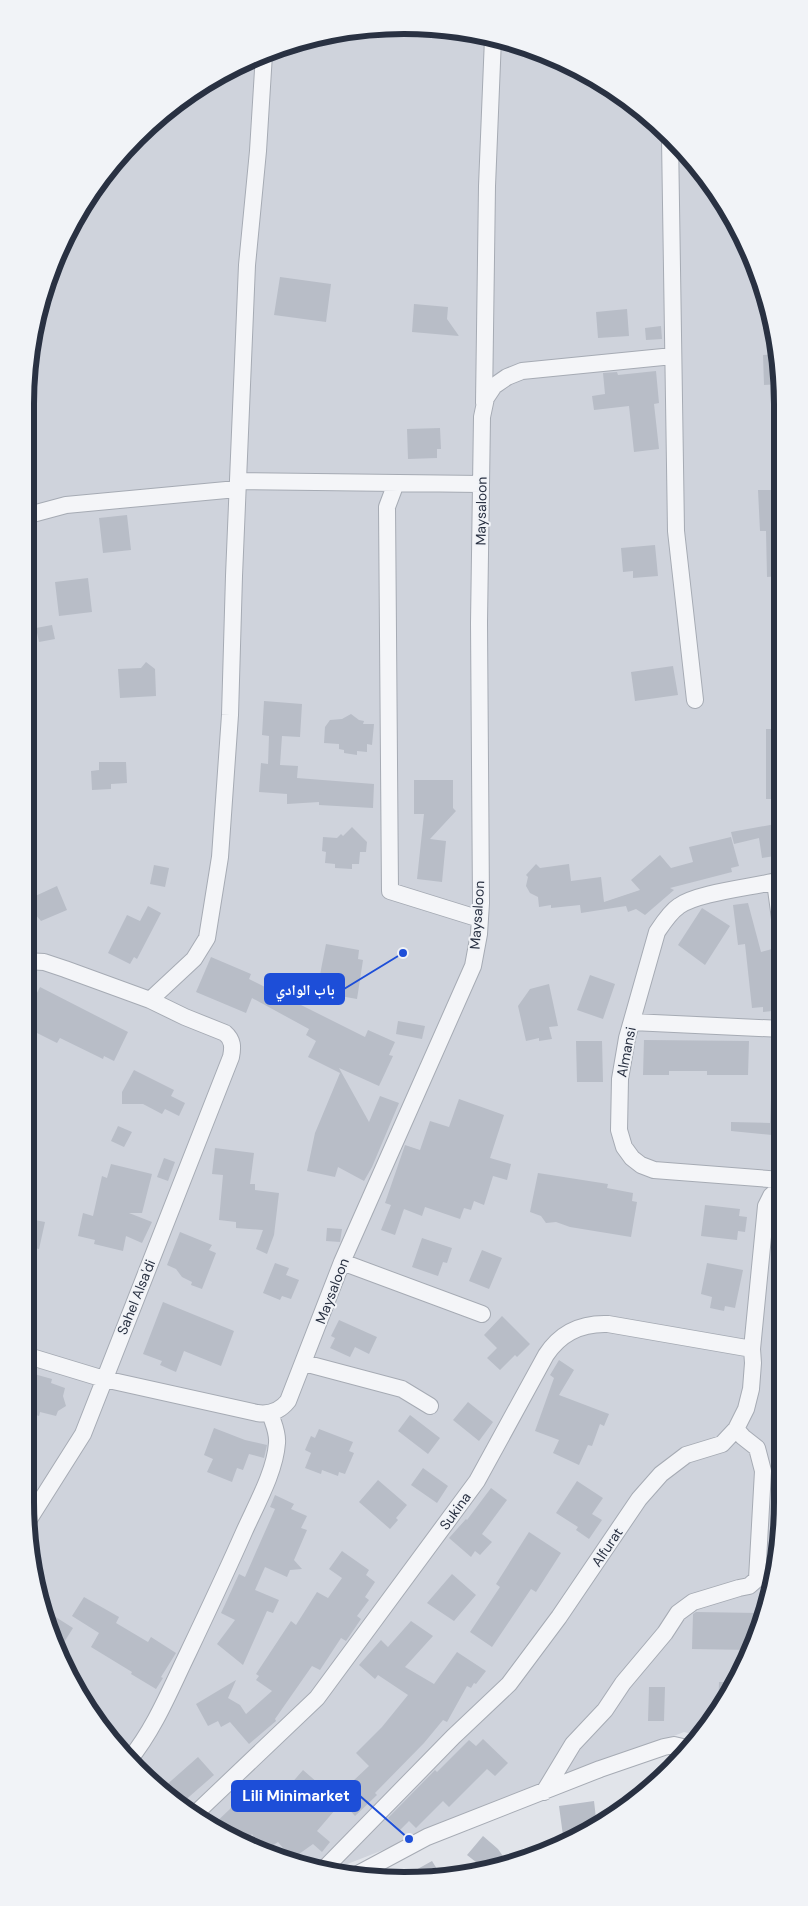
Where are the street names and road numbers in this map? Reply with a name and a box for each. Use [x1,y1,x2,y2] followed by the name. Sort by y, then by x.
[471,476,491,546] street label: Maysaloon
[466,880,488,950] street label: Maysaloon
[612,1025,640,1079] street label: Almansi
[311,1256,353,1326] street label: Maysaloon
[113,1257,159,1337] street label: Sahel Alsa'di
[435,1489,475,1533] street label: Sukina
[587,1524,627,1570] street label: Alfurat

